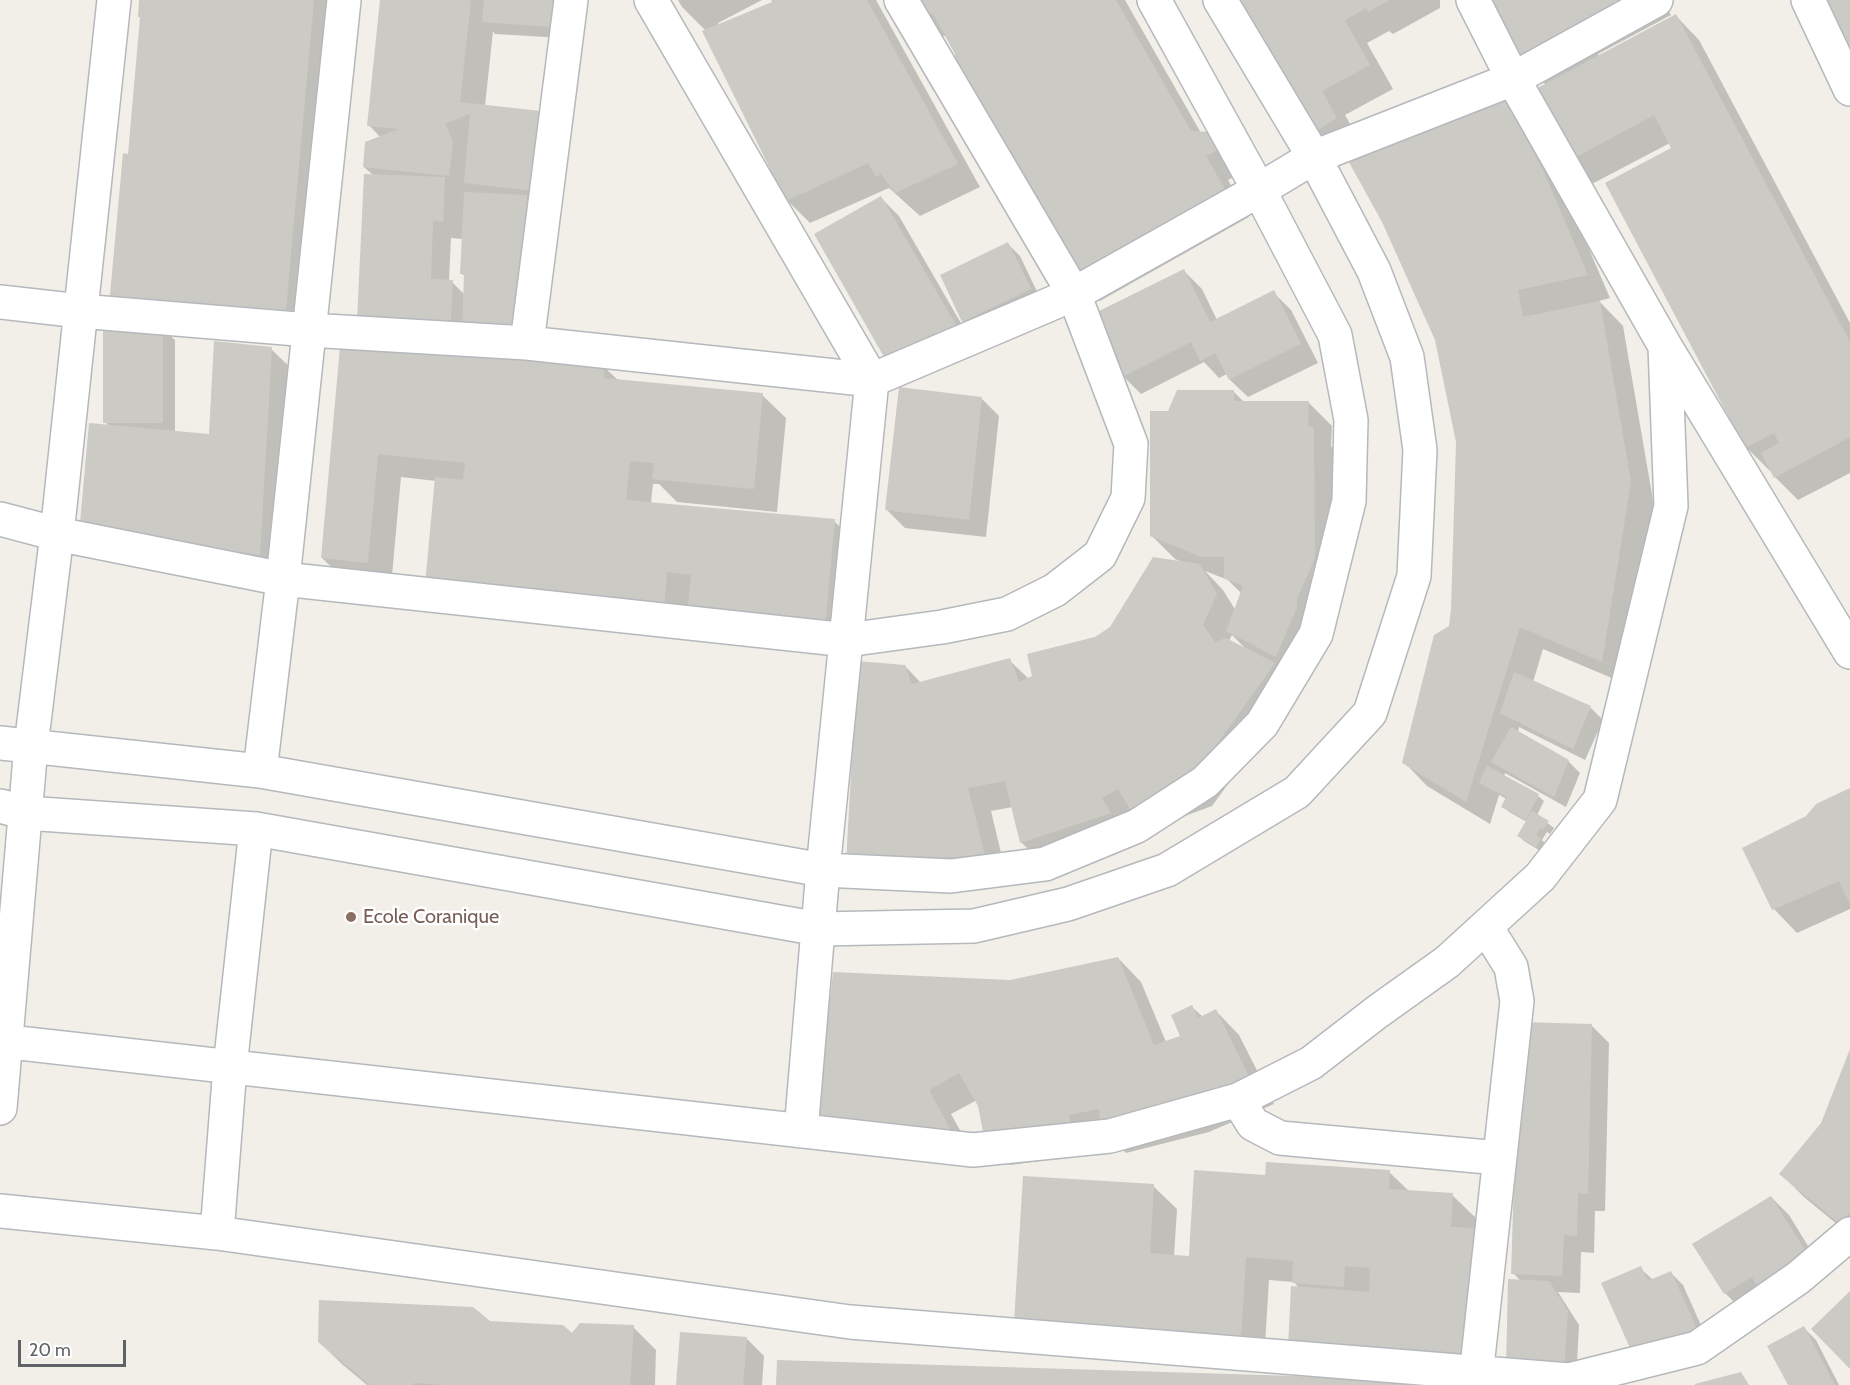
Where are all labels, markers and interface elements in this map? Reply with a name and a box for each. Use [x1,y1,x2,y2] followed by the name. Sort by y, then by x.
[363,905,499,929] place label: Ecole Coranique
[344,910,358,924] marker: Ecole Coranique
[21,1328,129,1366] scale bar
[29,1339,71,1361] text: 20 m

